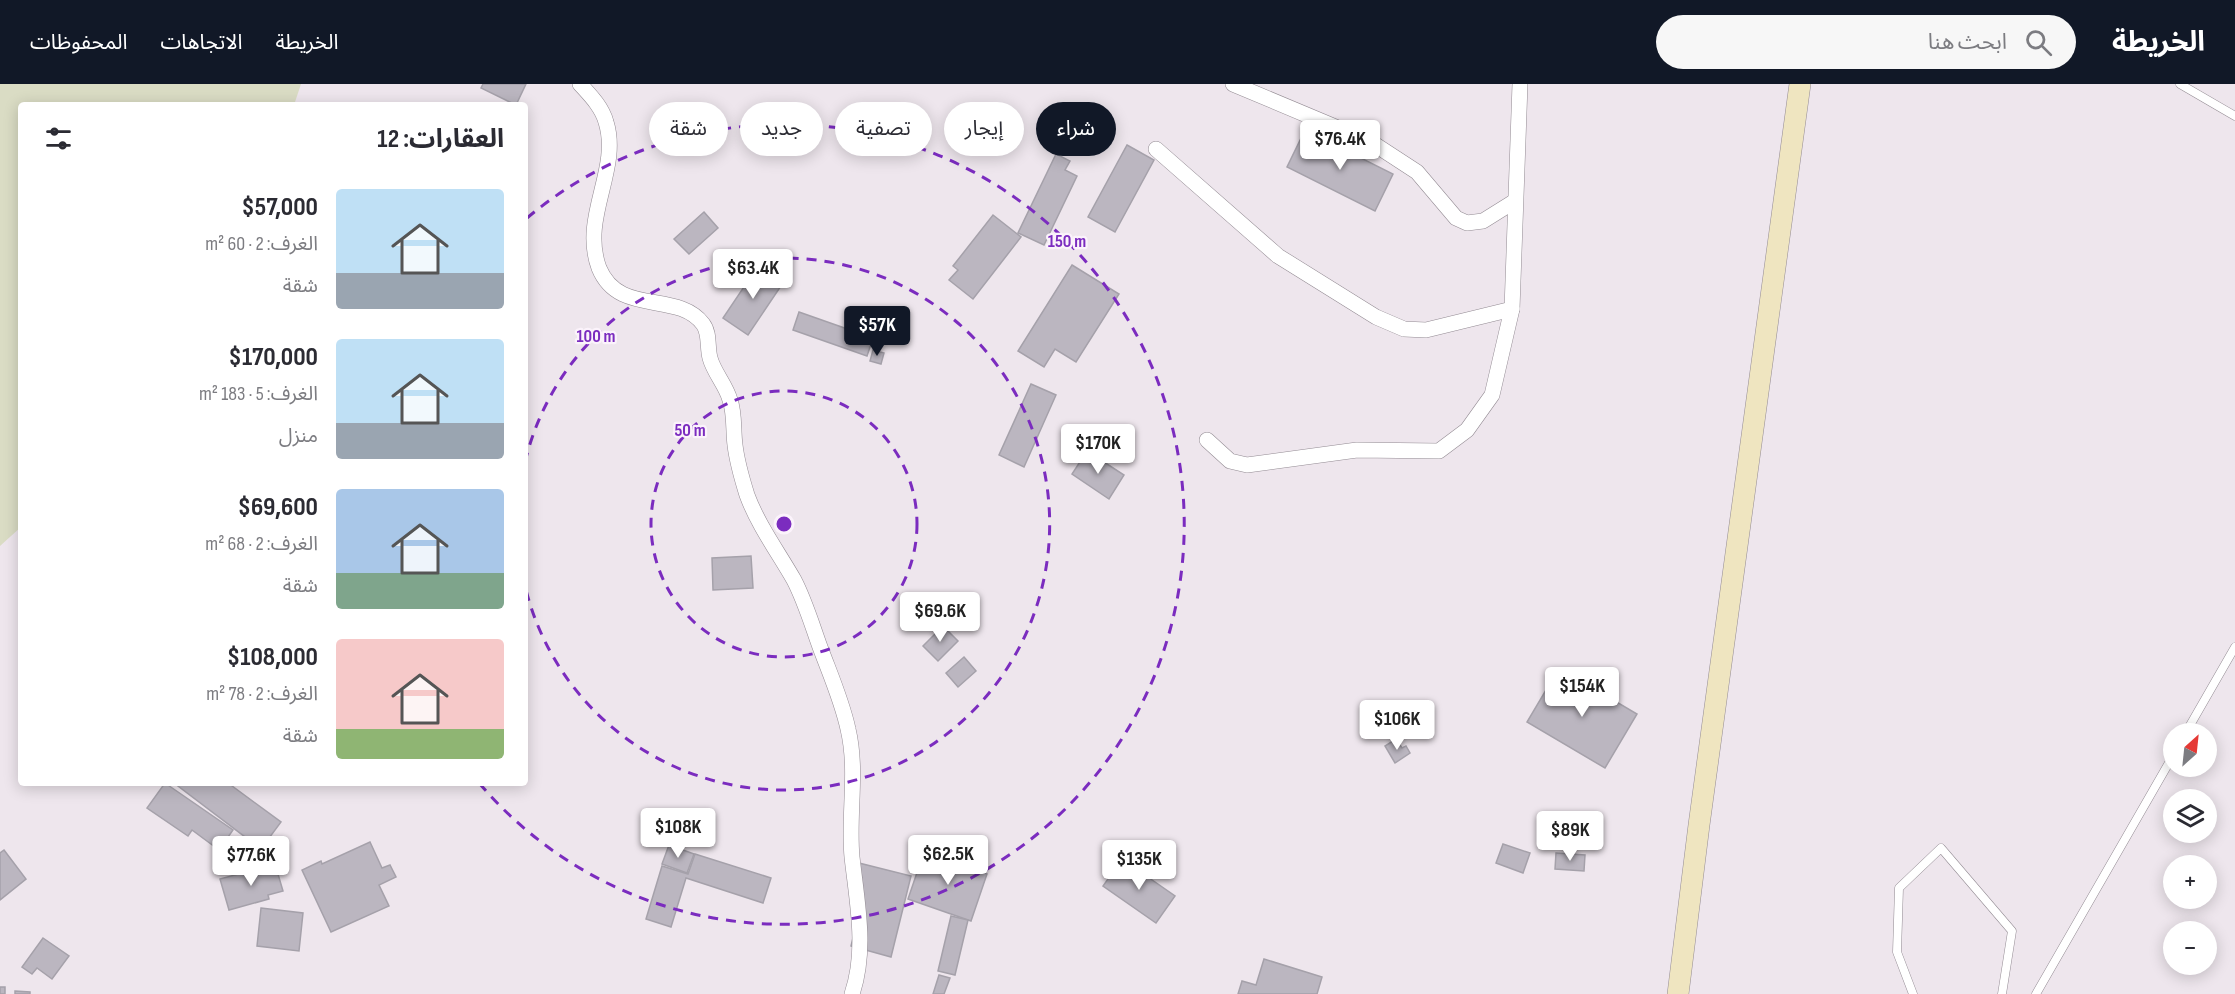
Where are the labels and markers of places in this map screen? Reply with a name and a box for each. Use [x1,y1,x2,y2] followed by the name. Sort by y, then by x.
[1291,120,1389,171] pin: $76.4K
[704,249,802,300] pin: $63.4K
[841,306,913,357] pin: $57K
[1056,424,1140,475] pin: $170K
[774,514,794,534] centre of rings
[891,592,989,643] pin: $69.6K
[1540,667,1624,718] pin: $154K
[1355,700,1439,751] pin: $106K
[636,808,720,859] pin: $108K
[1534,811,1606,862] pin: $89K
[899,835,997,886] pin: $62.5K
[202,836,300,887] pin: $77.6K
[1097,840,1181,891] pin: $135K

